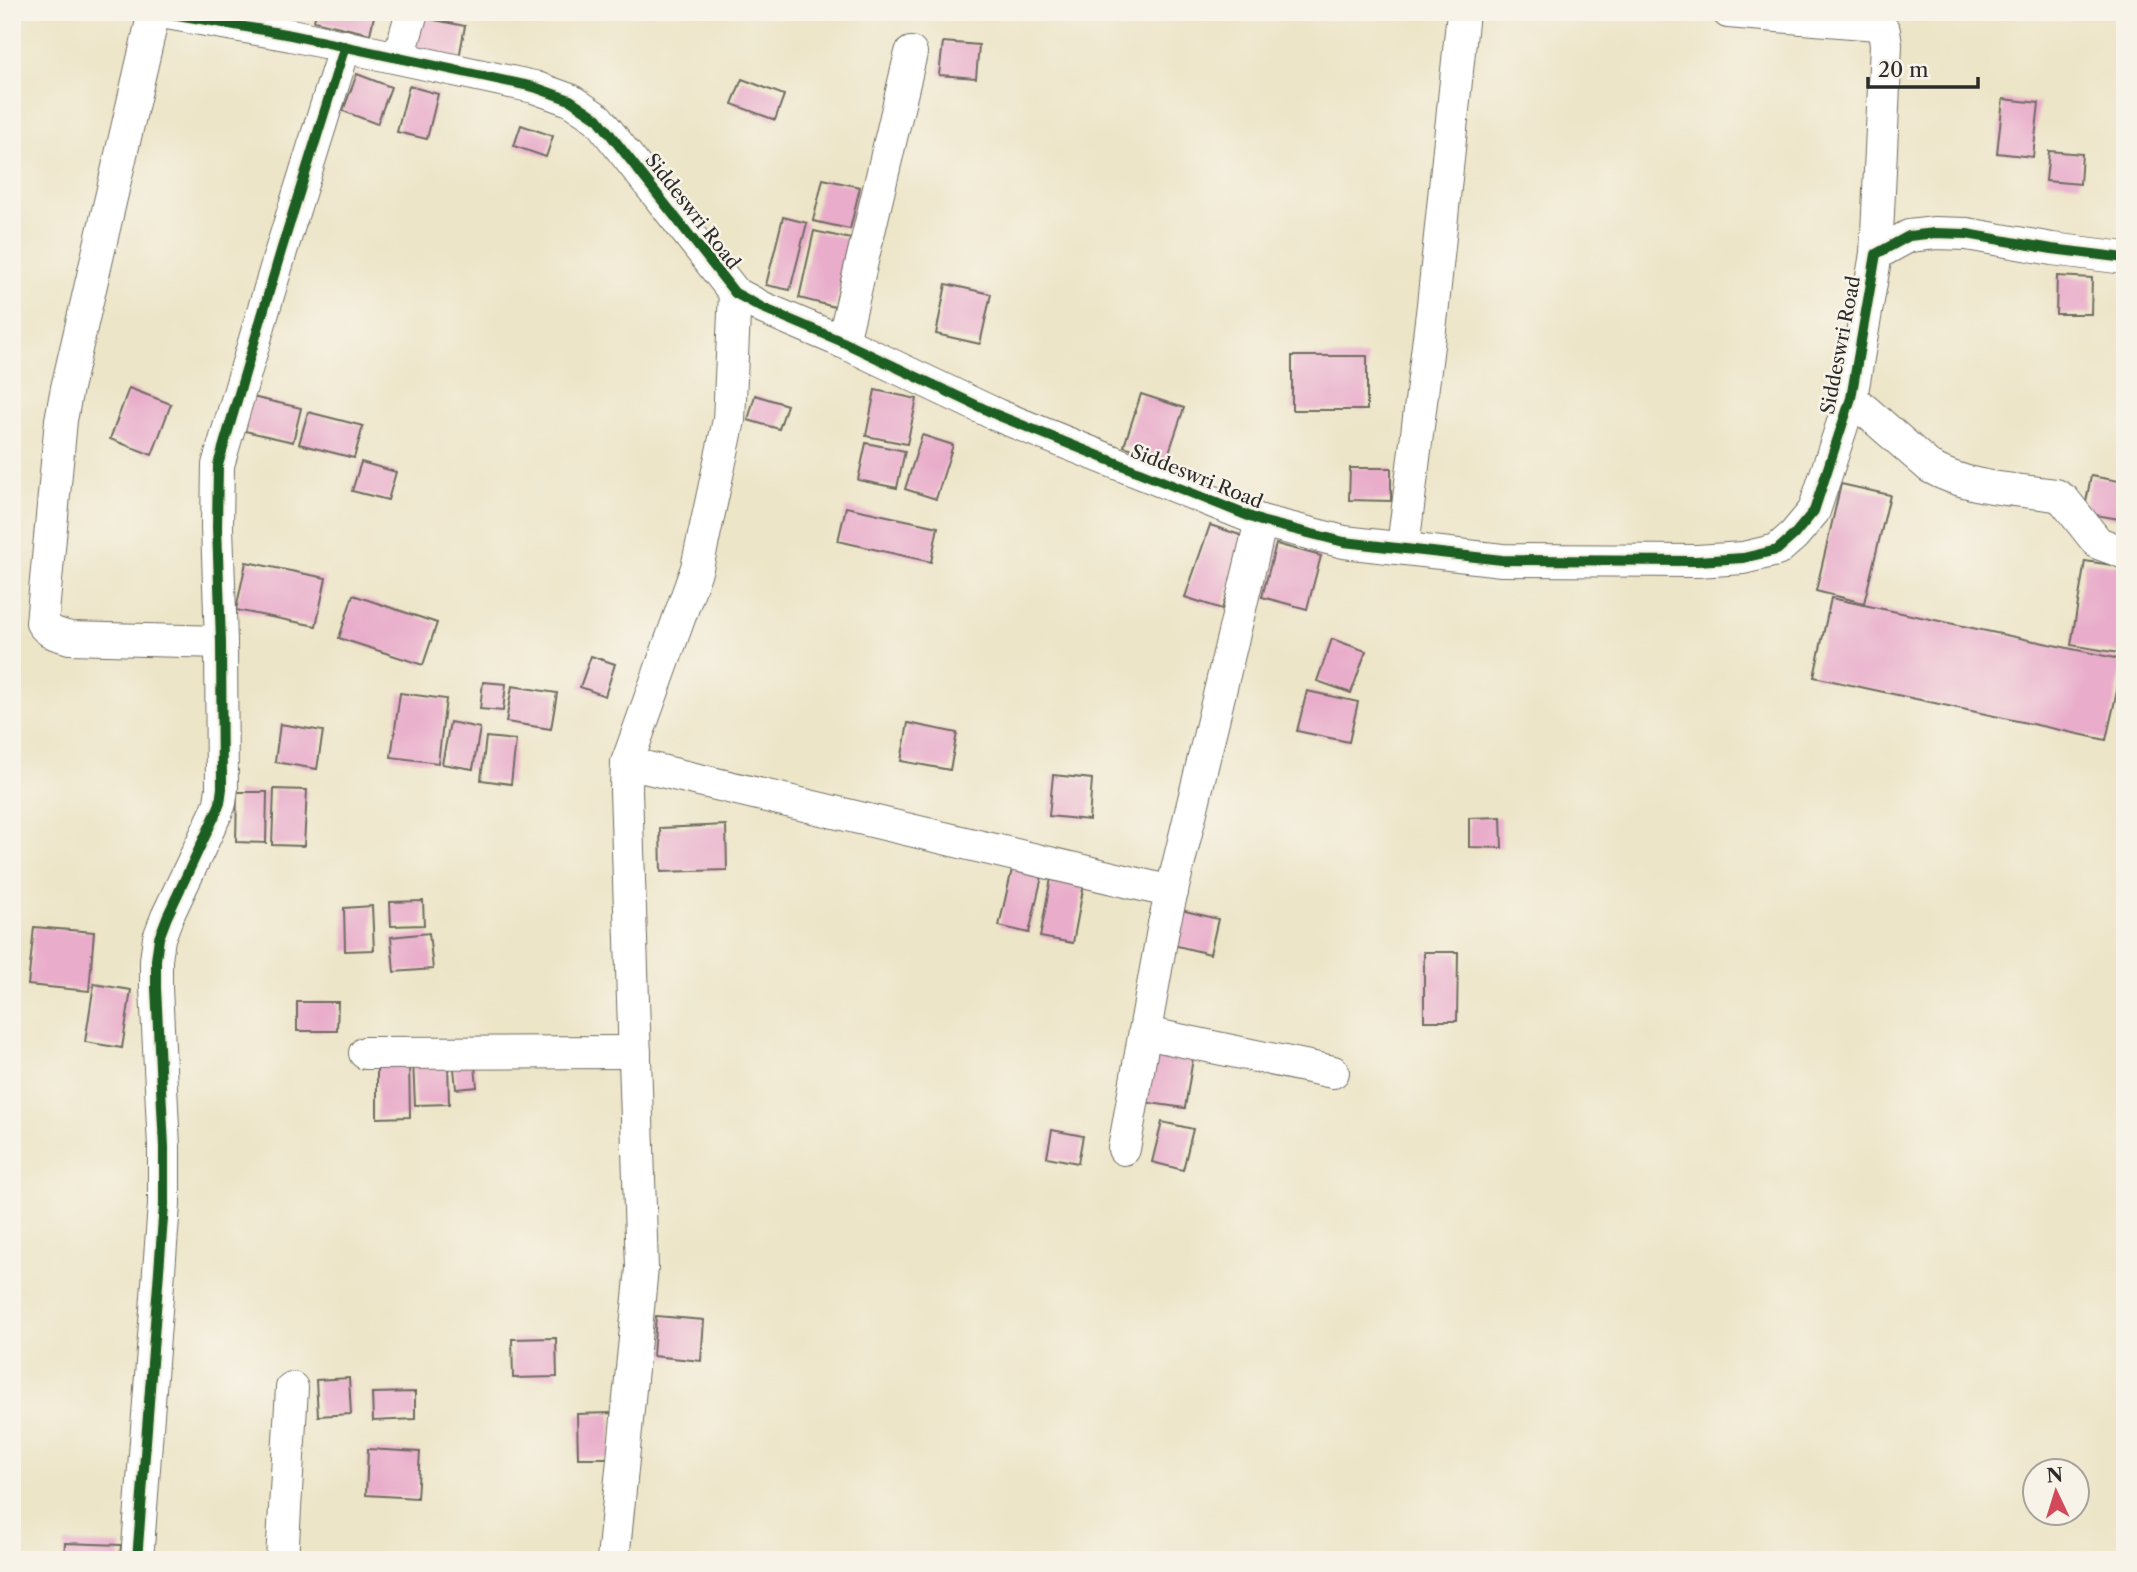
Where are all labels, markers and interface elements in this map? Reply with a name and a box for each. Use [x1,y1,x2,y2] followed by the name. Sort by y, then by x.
[1868,46,1978,90] scale bar
[1878,57,1929,82] text: 20 m
[640,149,745,274] street label: Siddeswri Road
[1816,273,1865,416] street label: Siddeswri Road
[1127,439,1267,514] street label: Siddeswri Road
[2022,1456,2092,1526] north arrow
[2046,1463,2064,1488] text: N

